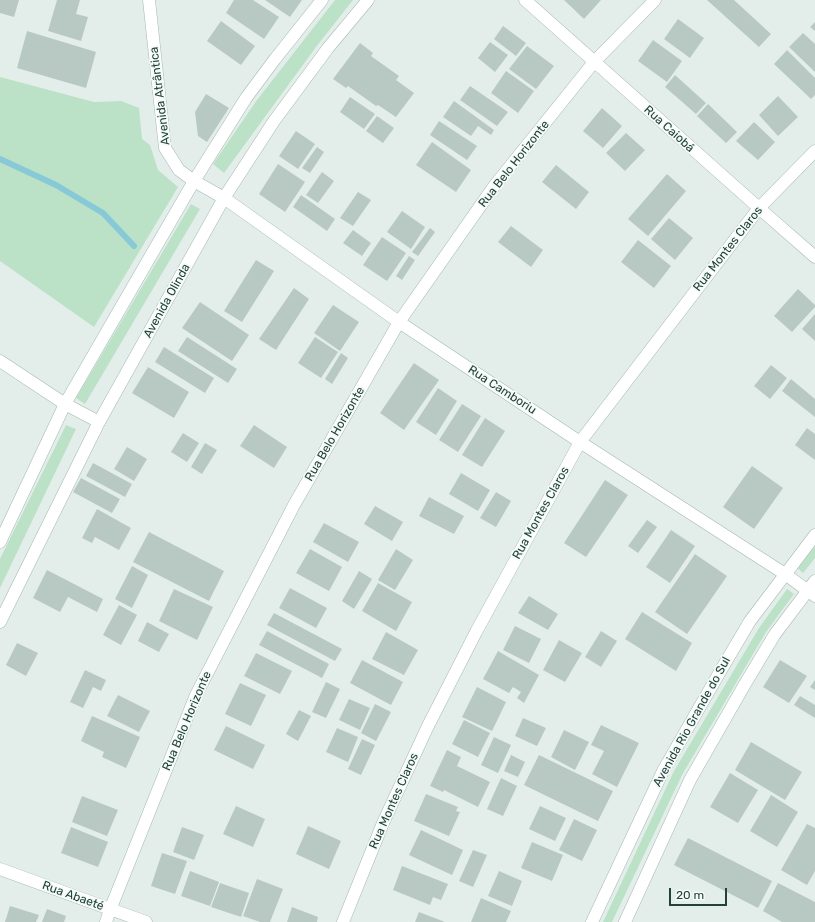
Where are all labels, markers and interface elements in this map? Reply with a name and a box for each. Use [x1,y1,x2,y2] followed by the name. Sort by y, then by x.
[147,46,173,146] street label: Avenida Atrântica
[641,103,697,155] street label: Rua Caiobá
[476,118,552,210] street label: Rua Belo Horizonte
[690,204,766,294] street label: Rua Montes Claros
[141,261,193,341] street label: Avenida Olinda
[465,363,539,417] street label: Rua Camboriu
[302,384,368,484] street label: Rua Belo Horizonte
[510,464,572,562] street label: Rua Montes Claros
[650,655,734,789] street label: Avenida Rio Grande do Sul
[160,669,214,773] street label: Rua Belo Horizonte
[366,751,422,851] street label: Rua Montes Claros
[40,878,106,914] street label: Rua Abaeté
[671,880,729,906] scale bar
[676,888,704,902] text: 20 m

